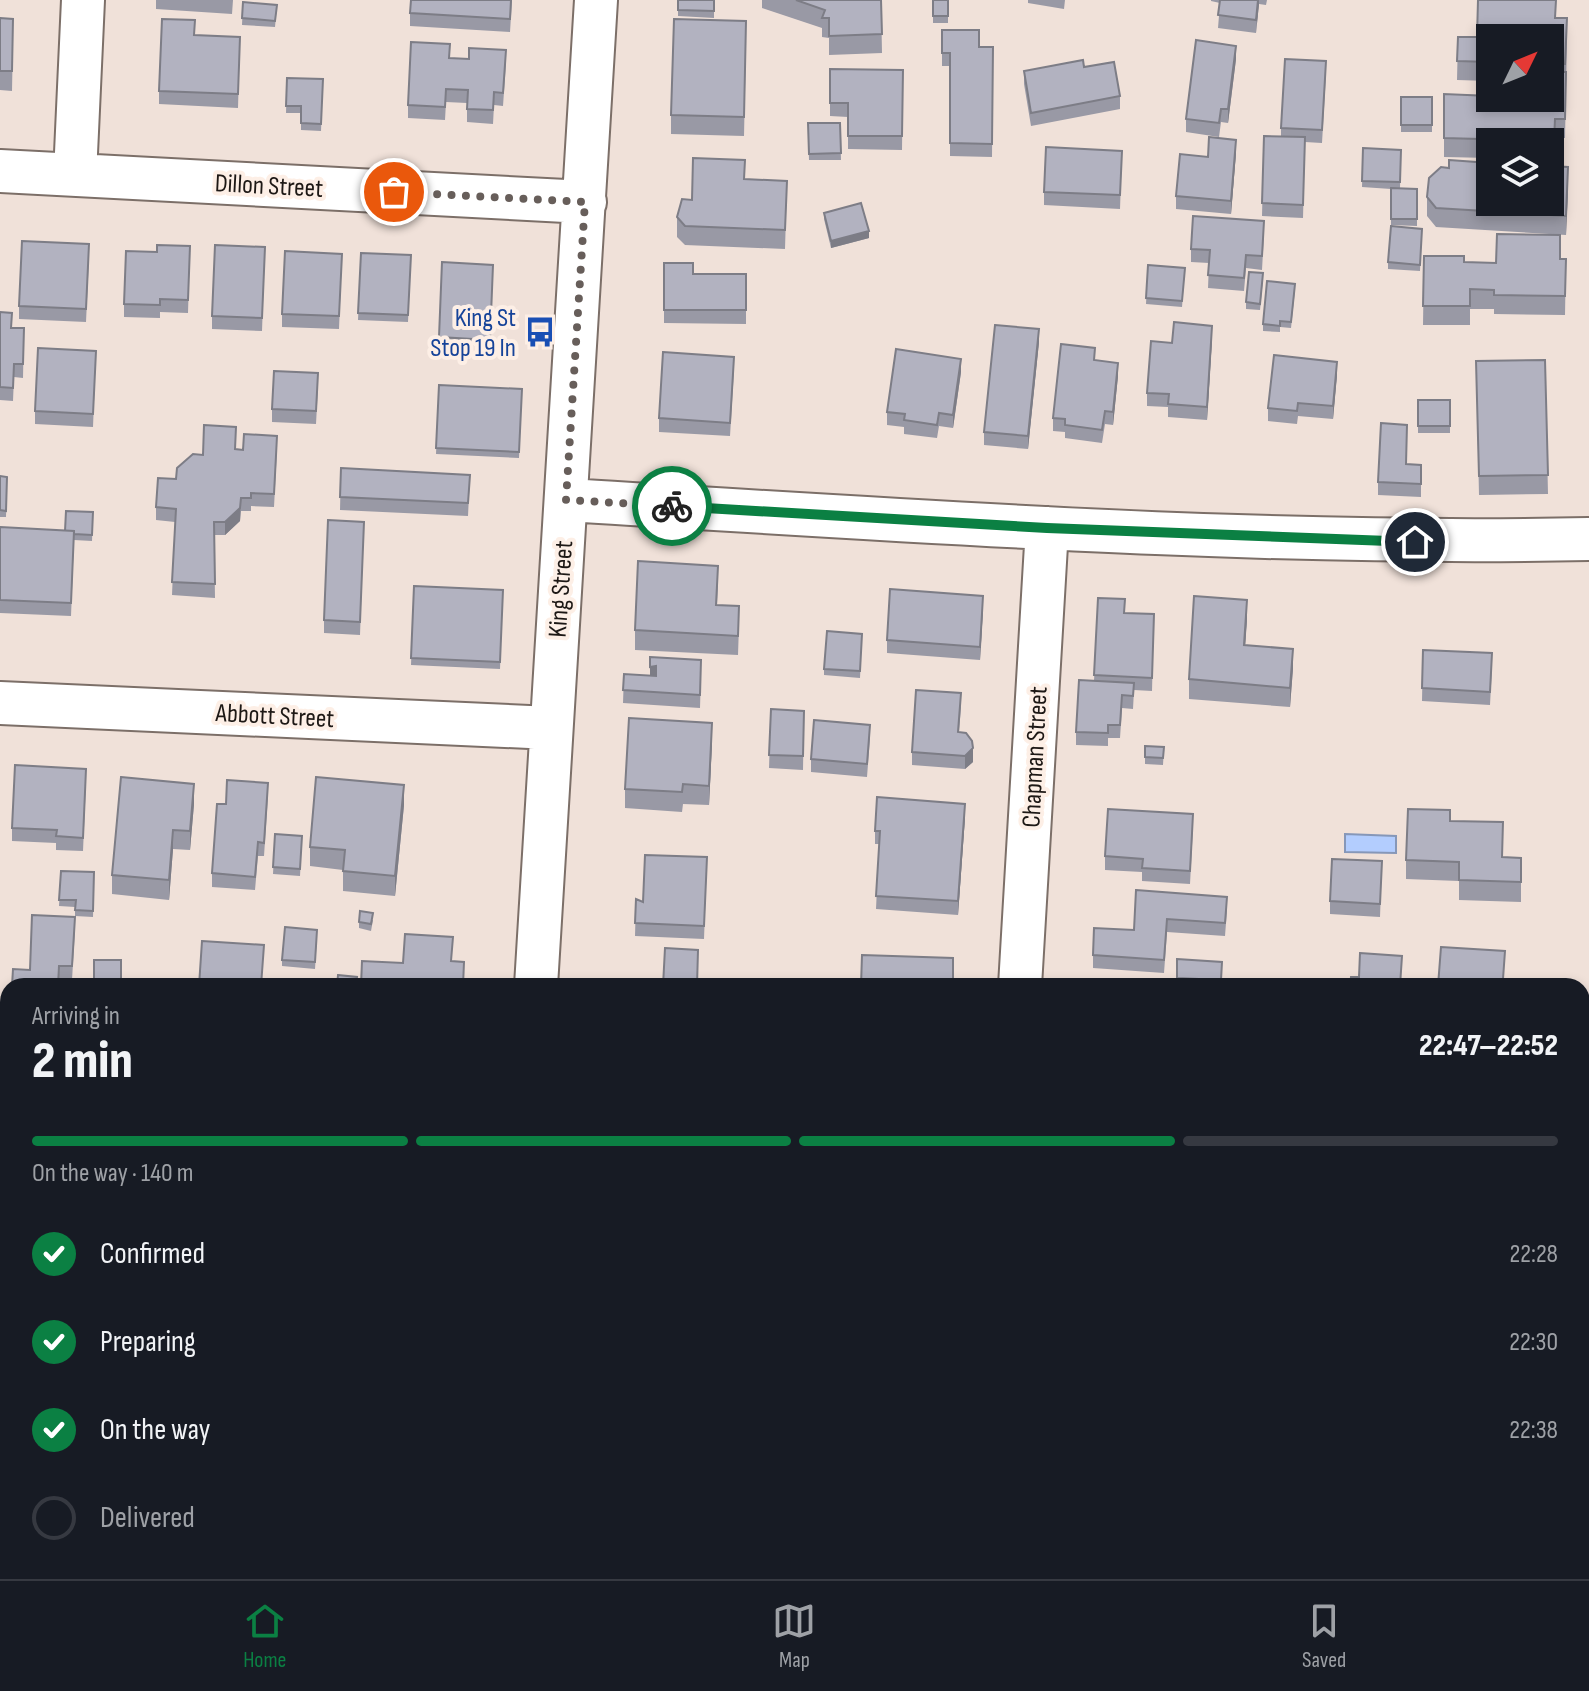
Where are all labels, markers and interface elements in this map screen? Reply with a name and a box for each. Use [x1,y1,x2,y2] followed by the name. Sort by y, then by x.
[1476,24,1564,112] north arrow
[1476,24,1564,216] map controls
[1476,128,1564,216] button: layers
[360,158,428,226] pin
[214,168,324,205] street label: Dillon Street
[372,170,416,214] icon: bag
[430,303,516,364] place label: King St Stop 19 In
[523,315,557,349] bus stop icon: King St Stop 19 In
[632,466,712,546] courier
[650,484,694,528] icon: bike
[1381,508,1449,576] pin
[1393,520,1437,564] icon: home
[543,539,580,639] street label: King Street
[1016,686,1055,828] street label: Chapman Street
[214,698,335,735] street label: Abbott Street
[32,1001,120,1032] text: Arriving in
[1419,1028,1558,1064] text: 22:47–22:52
[32,1030,133,1093] text: 2 min
[32,1158,194,1189] text: On the way · 140 m
[32,1232,76,1276] icon: check
[100,1236,205,1272] text: Confirmed
[1510,1239,1558,1270] text: 22:28
[32,1320,76,1364] icon: check
[100,1324,196,1360] text: Preparing
[1509,1327,1558,1358] text: 22:30
[32,1408,76,1452] icon: check
[100,1412,210,1448] text: On the way
[1509,1415,1558,1446] text: 22:38
[100,1500,195,1536] text: Delivered
[243,1599,287,1674] tab: Home
[772,1599,816,1674] tab: Map
[1302,1599,1346,1674] tab: Saved

